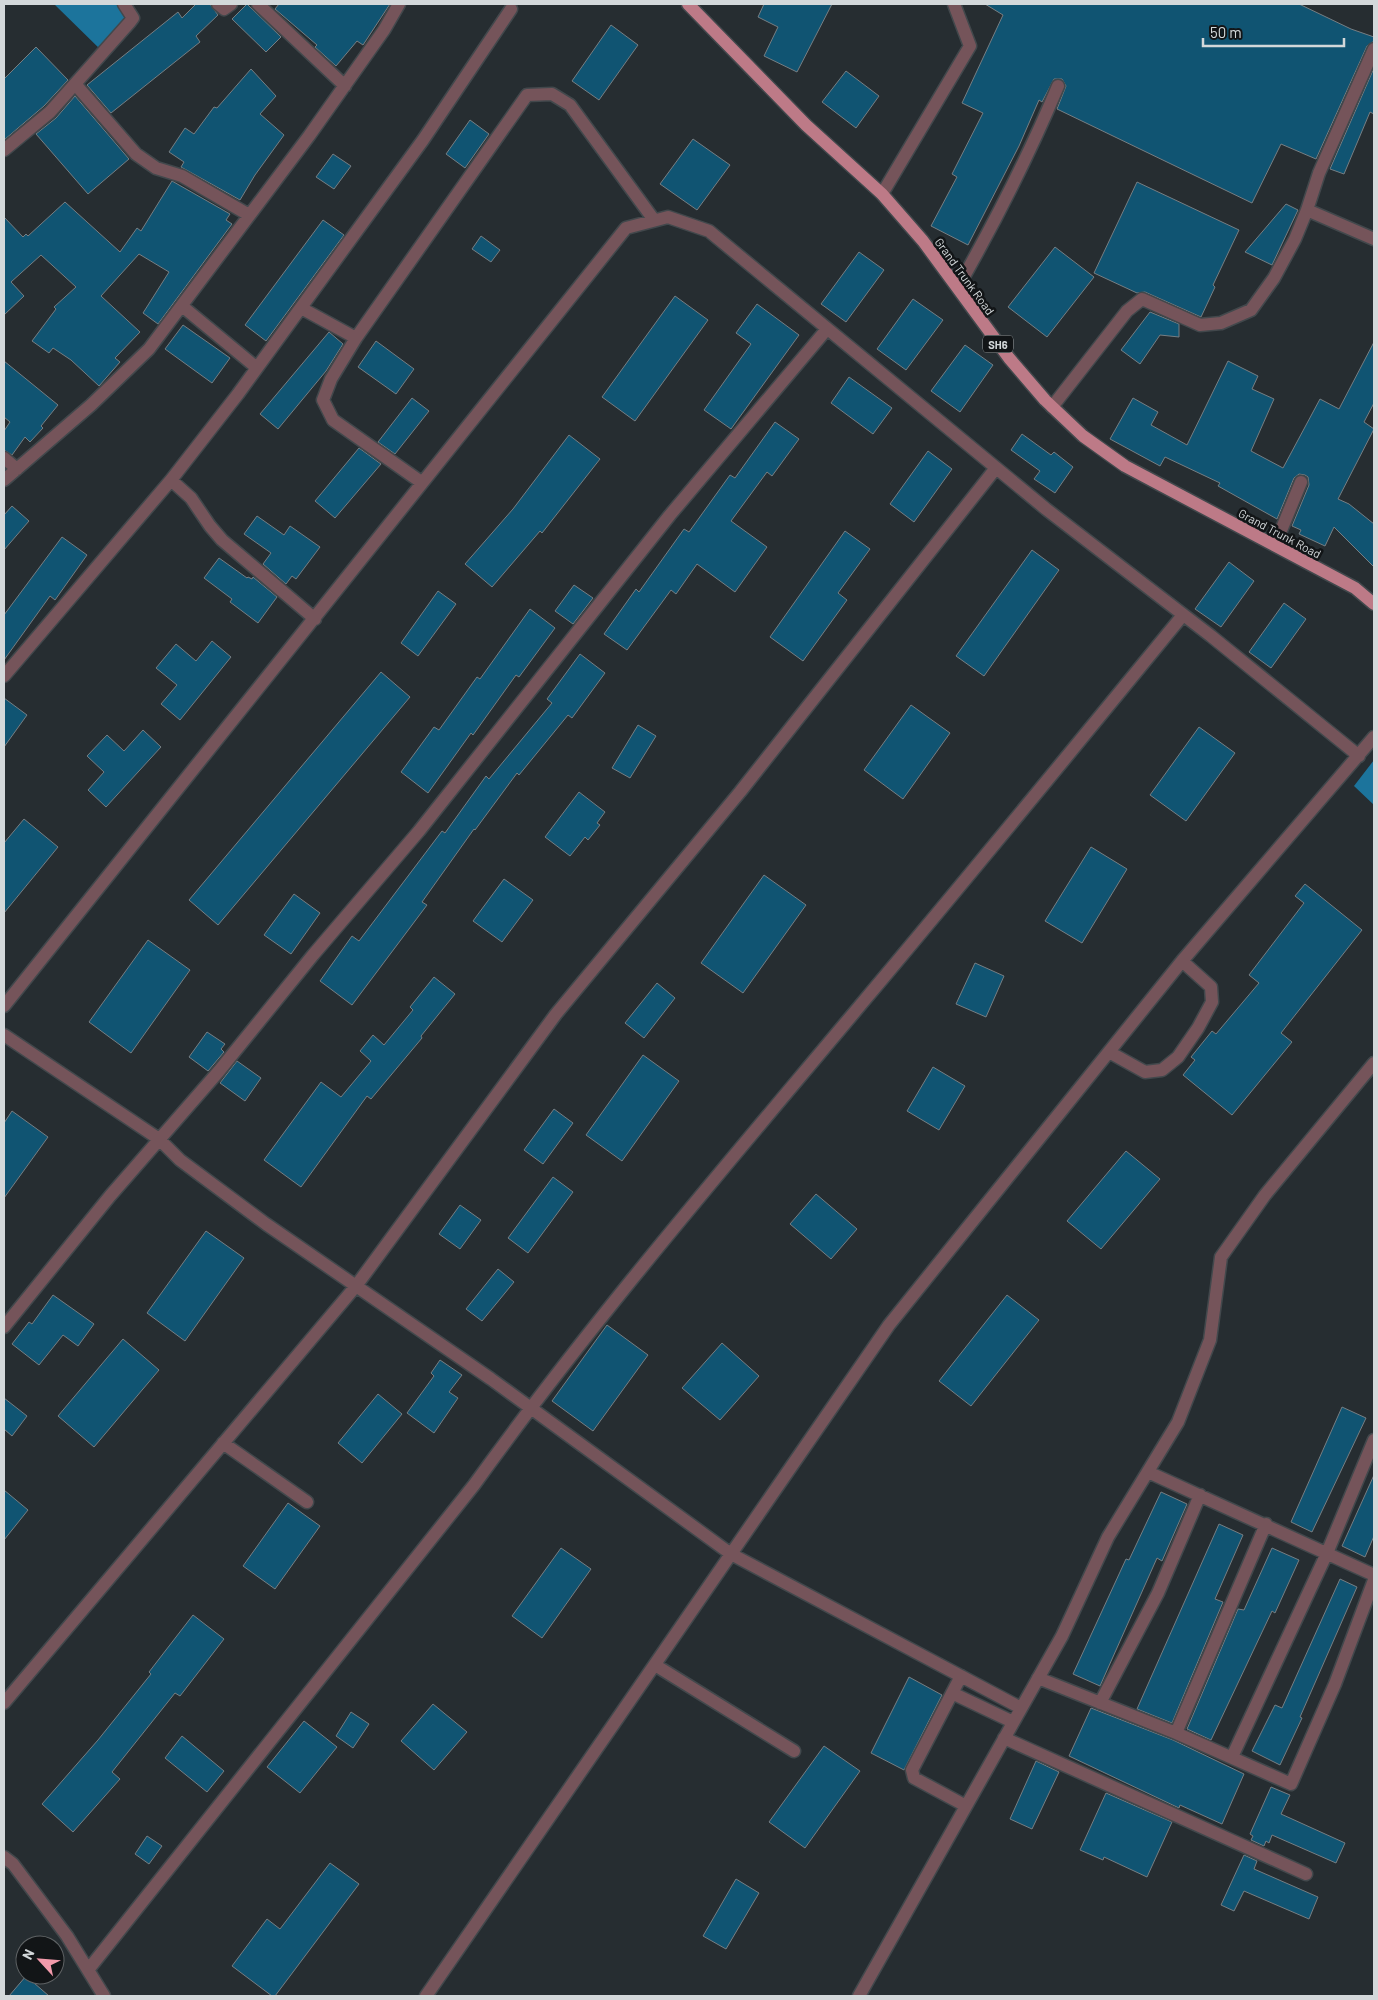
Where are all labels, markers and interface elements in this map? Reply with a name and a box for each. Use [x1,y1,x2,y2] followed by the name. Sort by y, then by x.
[1203,15,1344,47] scale bar
[1210,23,1242,41] text: 50 m
[932,235,998,317] street label: Grand Trunk Road
[983,336,1013,352] road number: SH6
[1236,505,1324,561] street label: Grand Trunk Road
[15,1935,65,1985] north arrow
[18,1946,38,1962] text: N

